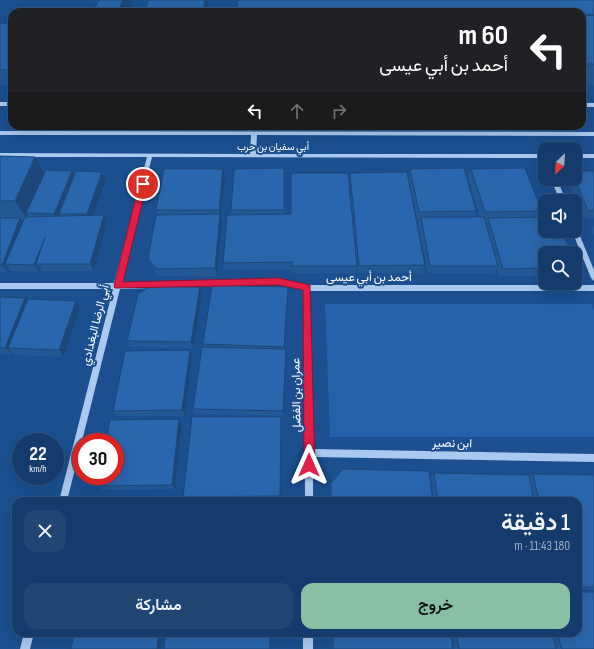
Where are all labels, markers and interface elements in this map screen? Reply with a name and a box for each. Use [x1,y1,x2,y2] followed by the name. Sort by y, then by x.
[459,19,508,52] text: 60 m
[522,24,574,76] icon: left
[379,55,508,76] text: أحمد بن أبي عيسى
[244,100,266,122] icon: left
[286,100,308,122] icon: ahead
[328,100,350,122] icon: right
[237,141,310,155] street label: أبي سفيان بن حرب
[538,142,582,186] north arrow
[538,142,582,290] map controls
[126,167,160,201] pin
[132,173,154,195] icon: arrive
[538,194,582,238] button: sound
[538,246,582,290] button: search
[326,270,412,287] street label: أحمد بن أبي عيسى
[78,283,115,368] street label: أبي الرضا البغدادي
[288,358,305,432] street label: عمران بن الفضل
[72,433,124,485] speed limit sign: 30
[431,436,472,451] street label: ابن نصير
[29,442,47,466] text: 22
[288,444,330,486] position arrow
[29,463,47,475] text: km/h
[501,508,570,537] text: 1 دقيقة
[24,510,66,552] button: close
[514,538,570,554] text: 180 m · 11:43
[24,583,293,629] button: مشاركة
[301,583,570,629] button: خروج

